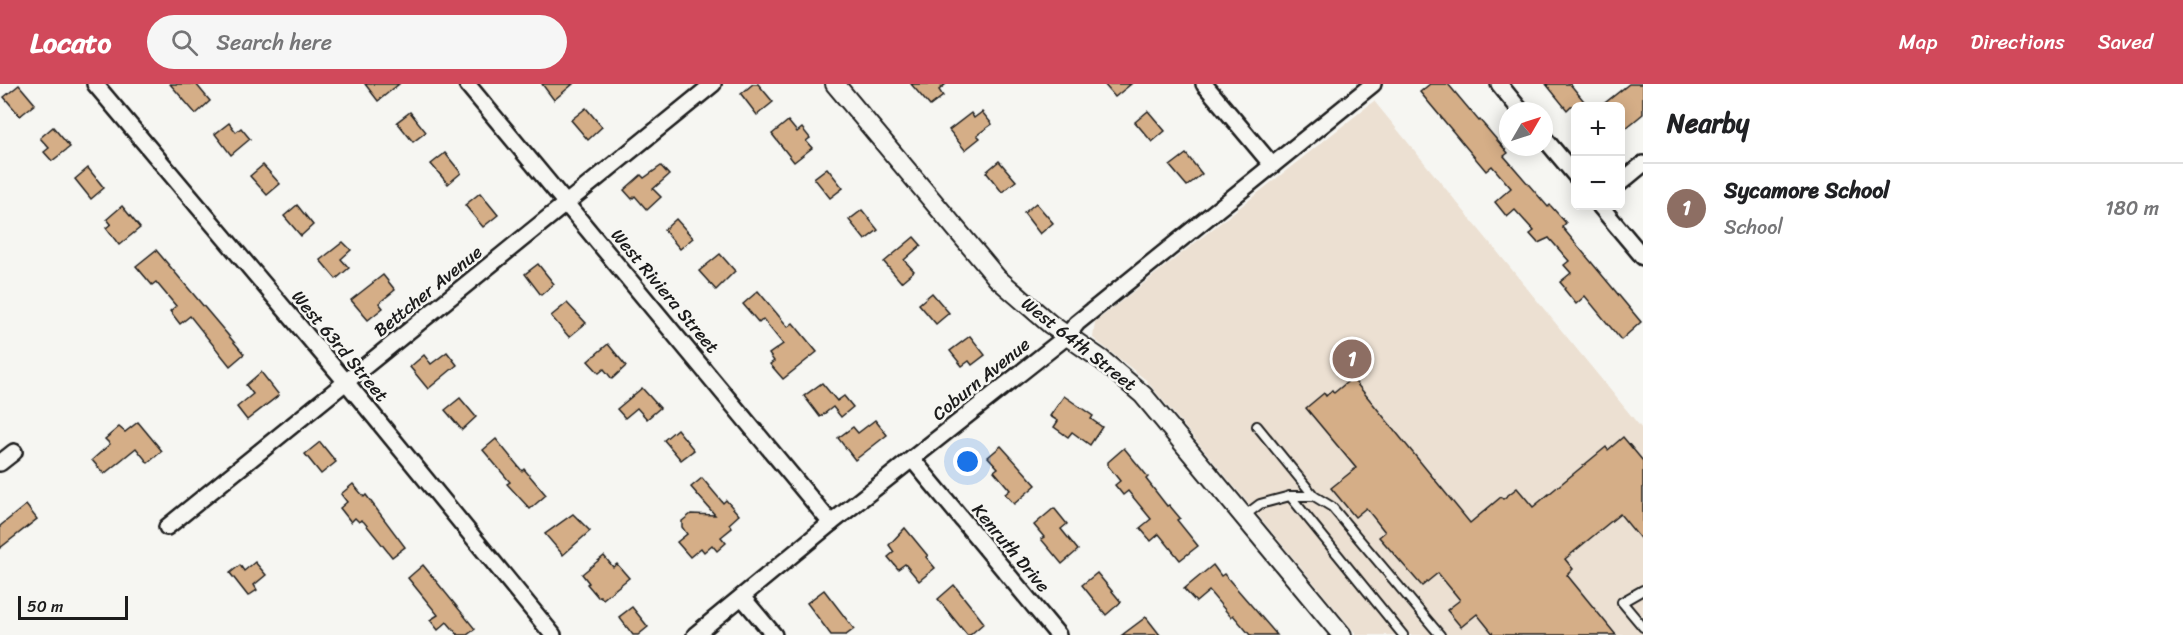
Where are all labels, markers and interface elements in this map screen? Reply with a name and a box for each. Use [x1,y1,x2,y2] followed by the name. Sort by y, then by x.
[147,15,567,69] search box
[30,18,111,67] text: Locato
[216,23,332,62] text: Search here
[1899,23,1937,61] text: Map
[1970,23,2065,61] text: Directions
[2098,23,2153,61] text: Saved
[168,26,201,59] icon: search
[1667,100,1749,146] text: Nearby
[1499,102,1553,156] north arrow
[1571,102,1625,210] map controls
[1571,102,1625,156] button: +
[1571,156,1625,210] button: −
[1724,171,1890,210] text: Sycamore School
[1682,191,1691,226] text: 1
[2105,191,2159,226] text: 180 m
[1724,210,1783,245] text: School
[603,221,727,361] street label: West Riviera Street
[366,237,490,345] street label: Bettcher Avenue
[283,283,397,409] street label: West 63rd Street
[1014,288,1144,400] street label: West 64th Street
[925,329,1037,429] street label: Coburn Avenue
[1332,336,1372,382] pin: 1
[953,447,982,476] your location
[964,496,1058,600] street label: Kenruth Drive
[27,592,63,621] text: 50 m
[18,593,128,620] scale bar

